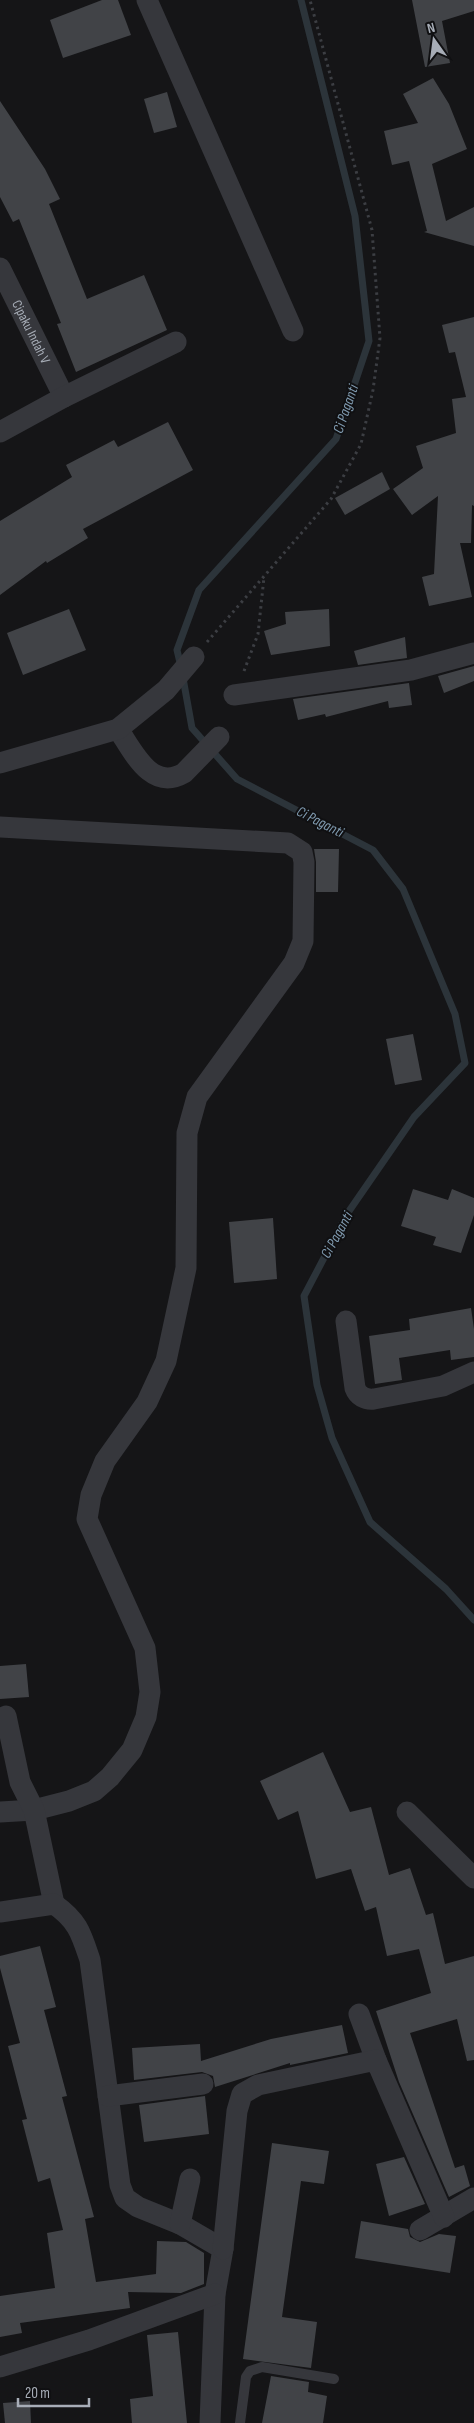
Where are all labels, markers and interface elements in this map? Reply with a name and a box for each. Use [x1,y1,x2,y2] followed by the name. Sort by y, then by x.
[409,15,459,65] north arrow
[425,19,437,37] text: N
[9,297,55,367] street label: Cipaku Indah V
[329,381,364,436] water label: Ci Paganti
[293,802,348,842] water label: Ci Paganti
[317,1207,358,1262] water label: Ci Paganti
[18,2376,89,2408] scale bar
[25,2384,50,2403] text: 20 m

